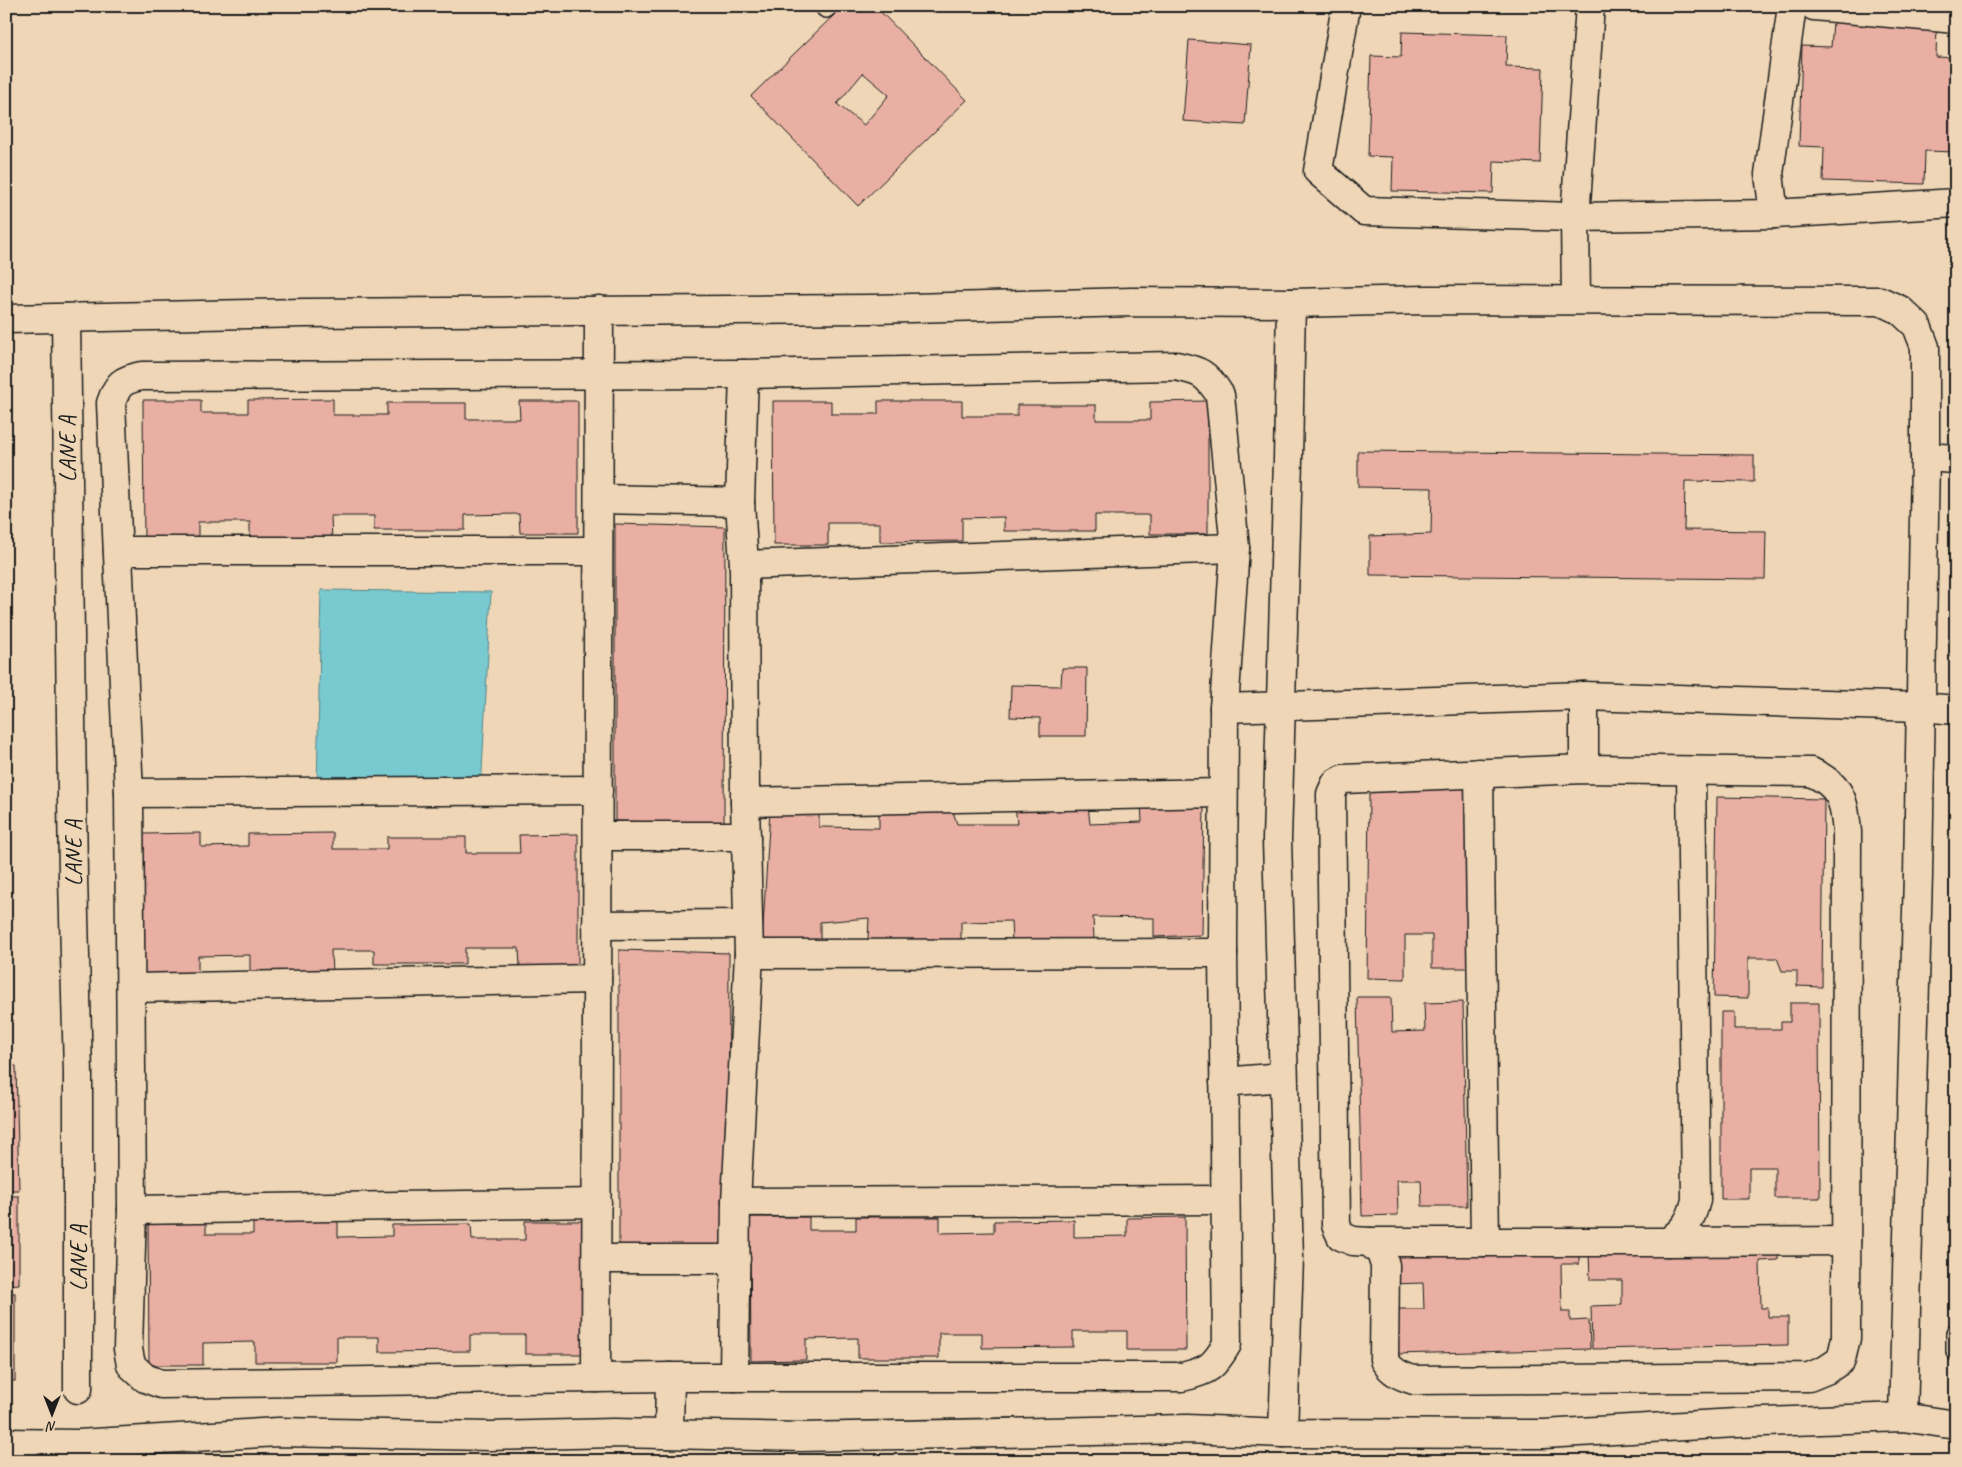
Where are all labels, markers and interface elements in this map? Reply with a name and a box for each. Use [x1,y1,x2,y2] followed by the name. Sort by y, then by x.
[51,414,83,483] street label: LANE A
[57,818,89,887] street label: LANE A
[63,1224,93,1291] street label: LANE A
[28,1390,78,1440] north arrow
[45,1418,56,1435] text: N

